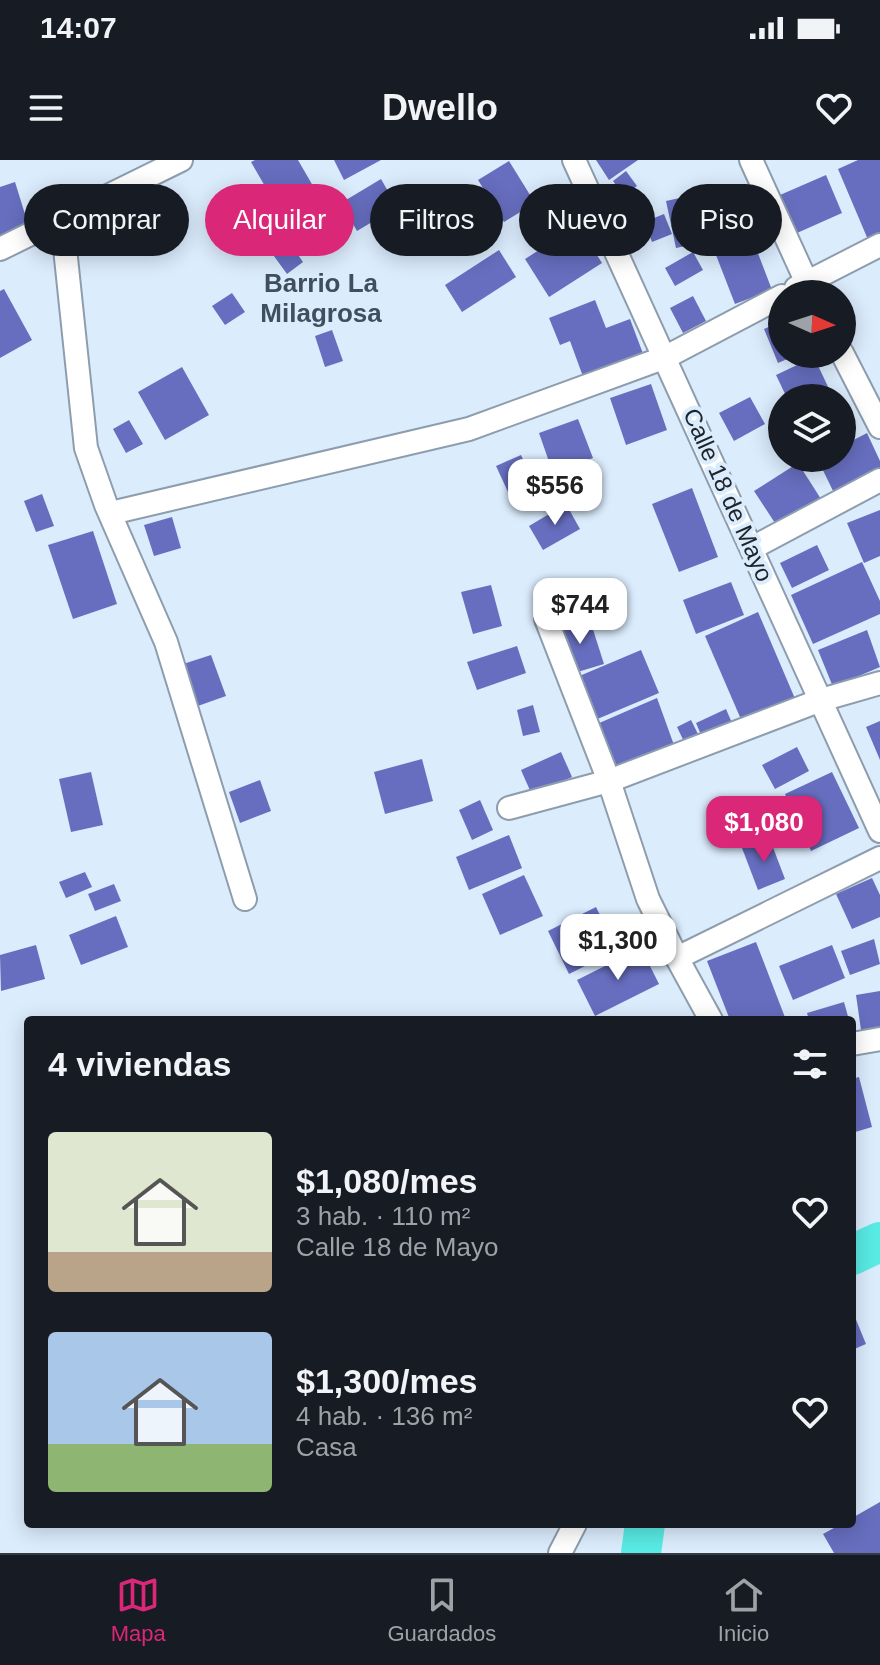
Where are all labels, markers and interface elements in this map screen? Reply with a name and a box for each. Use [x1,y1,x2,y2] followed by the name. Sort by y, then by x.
[40,11,117,44] text: 14:07
[24,86,68,130] icon: menu
[812,86,856,130] icon: heart
[382,87,498,128] text: Dwello
[24,184,189,256] chip: Comprar
[205,184,354,256] chip: Alquilar
[370,184,503,256] chip: Filtros
[519,184,655,256] chip: Nuevo
[671,184,782,256] chip: Piso
[260,268,382,328] district label: Barrio La Milagrosa
[768,280,856,368] north arrow
[768,280,856,472] map controls
[768,384,856,472] button: layers
[678,404,779,586] street label: Calle 18 de Mayo
[508,459,602,527] pin: $556
[526,470,584,500] text: $556
[533,578,627,646] pin: $744
[551,589,609,619] text: $744
[699,796,829,864] pin: $1,080
[724,807,804,837] text: $1,080
[553,914,683,982] pin: $1,300
[578,925,658,955] text: $1,300
[788,1042,832,1086] icon: filters
[48,1045,231,1083] text: 4 viviendas
[296,1162,478,1200] text: $1,080/mes
[112,1164,208,1260] icon: home
[788,1190,832,1234] icon: heart
[296,1201,470,1231] text: 3 hab. · 110 m²
[296,1232,498,1262] text: Calle 18 de Mayo
[296,1362,478,1400] text: $1,300/mes
[112,1364,208,1460] icon: home
[788,1390,832,1434] icon: heart
[296,1401,472,1431] text: 4 hab. · 136 m²
[296,1432,357,1462] text: Casa
[111,1573,166,1647] tab: Mapa
[387,1573,496,1647] tab: Guardados
[718,1573,769,1647] tab: Inicio

